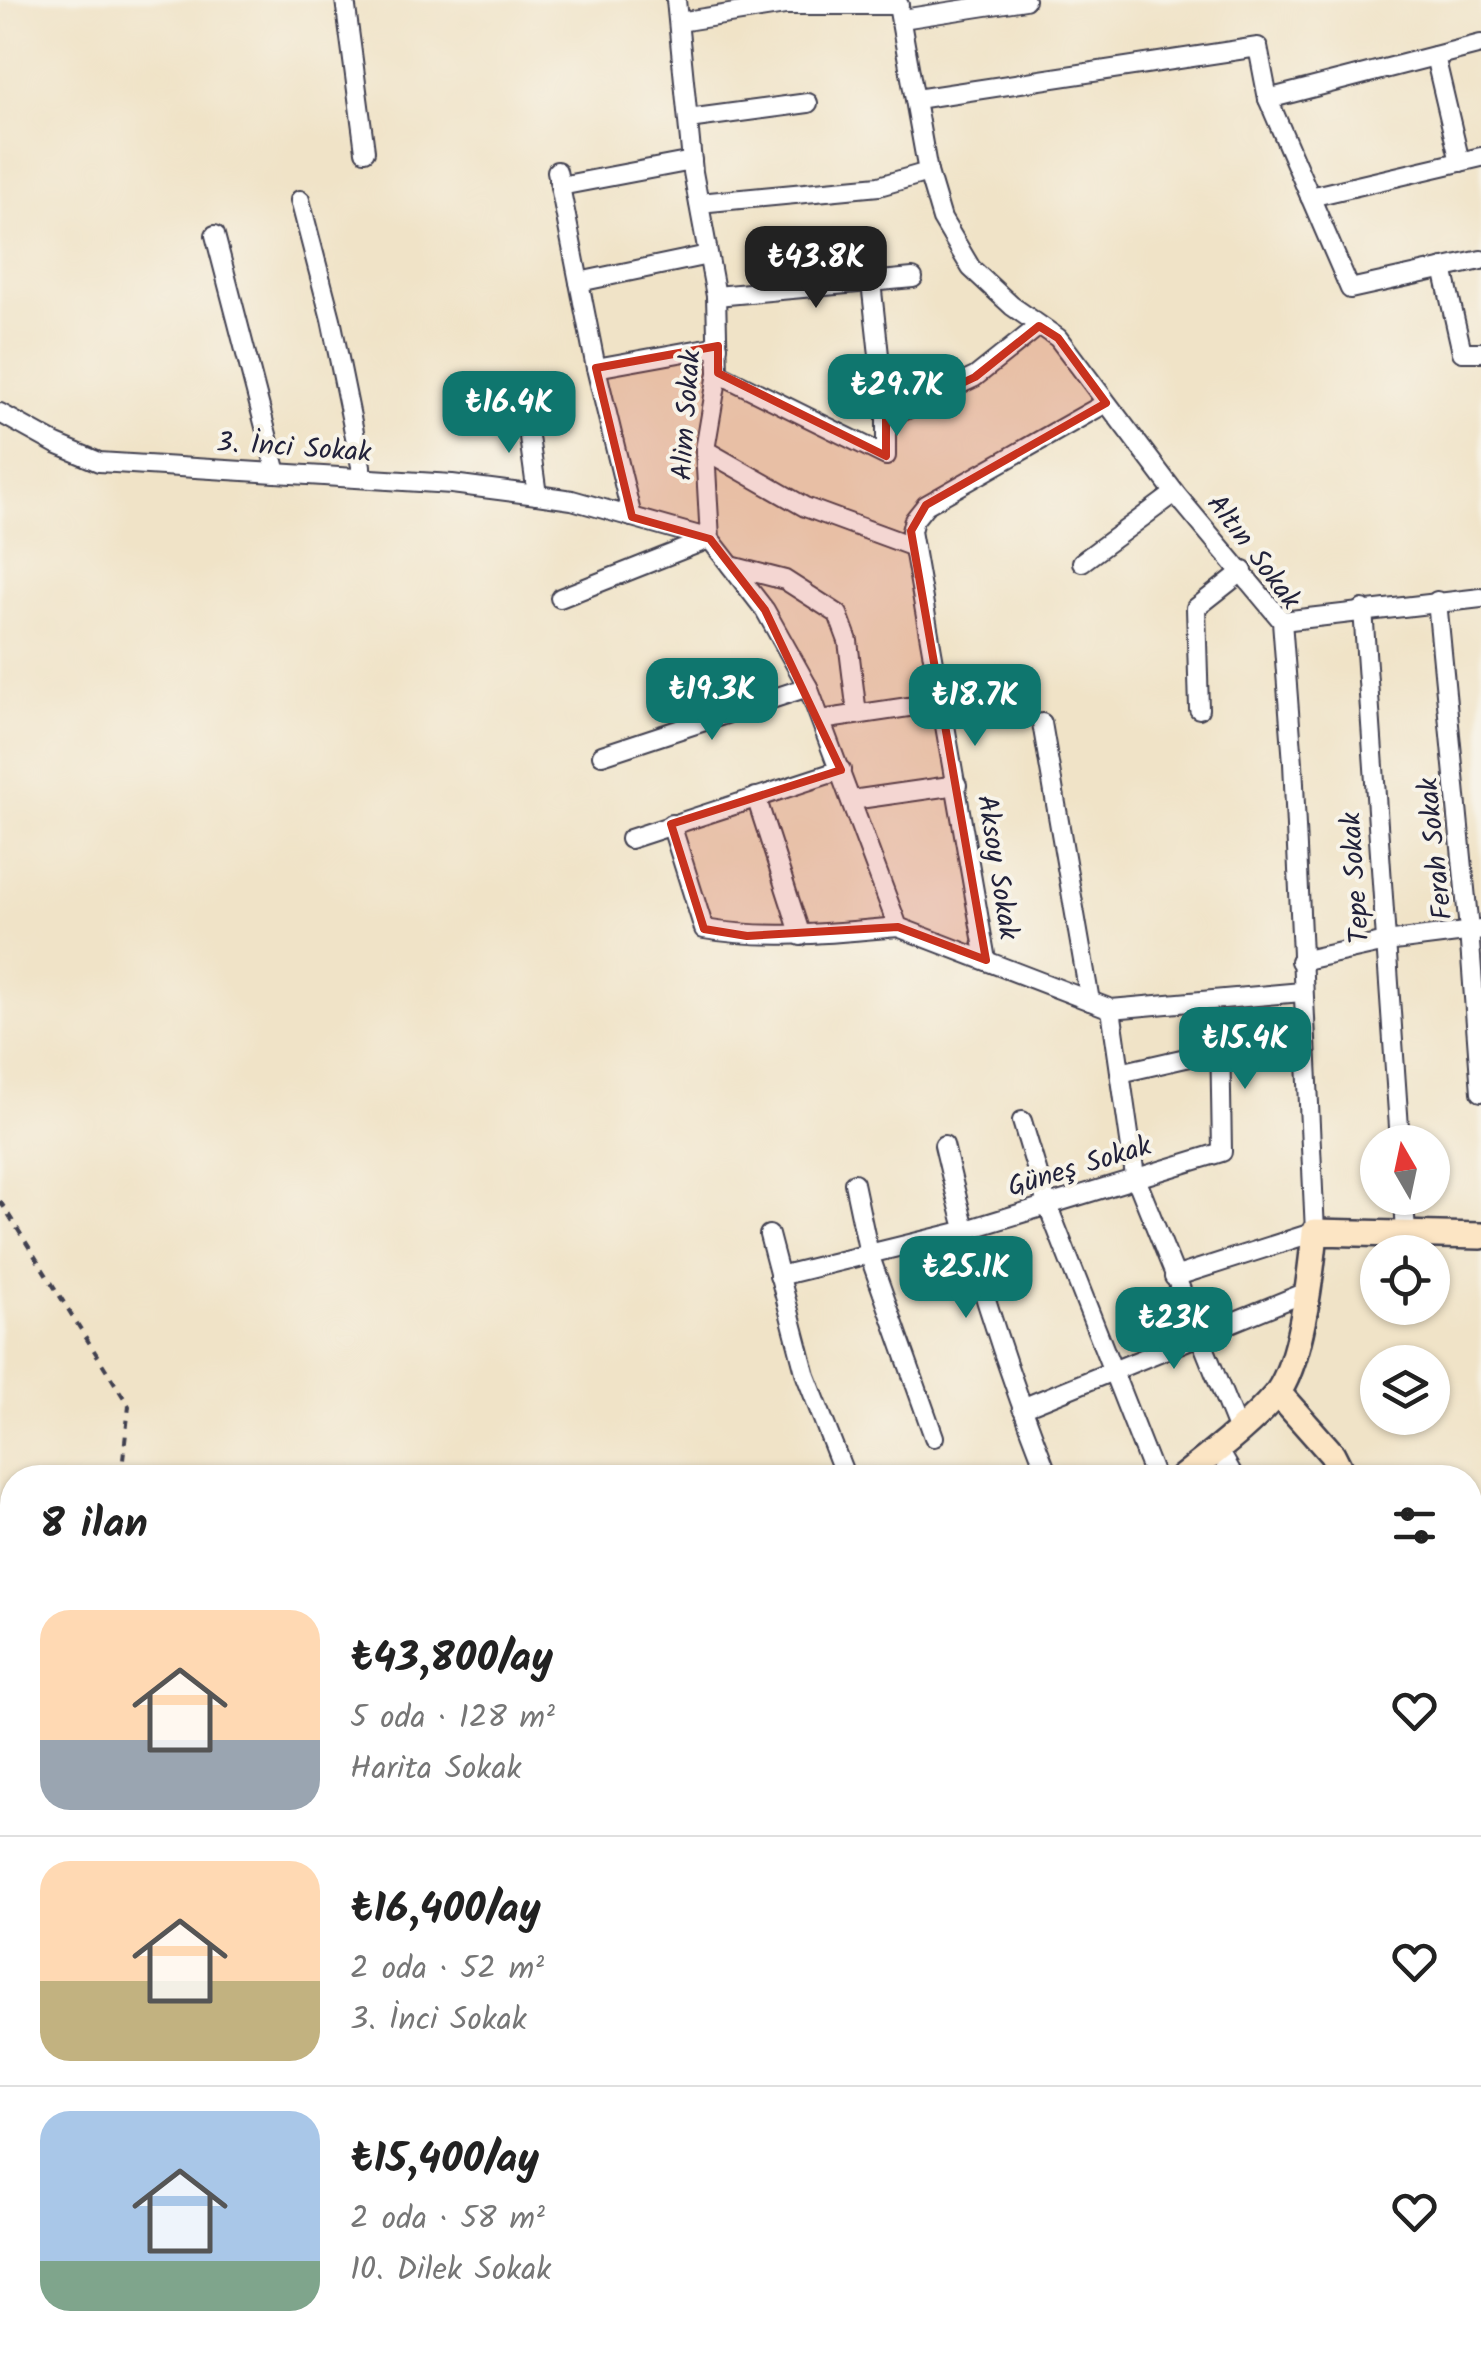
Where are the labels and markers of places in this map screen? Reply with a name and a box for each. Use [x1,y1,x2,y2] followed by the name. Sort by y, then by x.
[735,226,897,311] pin: ₺43.8K
[816,354,978,439] pin: ₺29.7K
[428,371,590,456] pin: ₺16.4K
[631,658,793,743] pin: ₺19.3K
[894,664,1056,749] pin: ₺18.7K
[1164,1007,1326,1092] pin: ₺15.4K
[885,1236,1047,1321] pin: ₺25.1K
[1115,1287,1233,1372] pin: ₺23K

